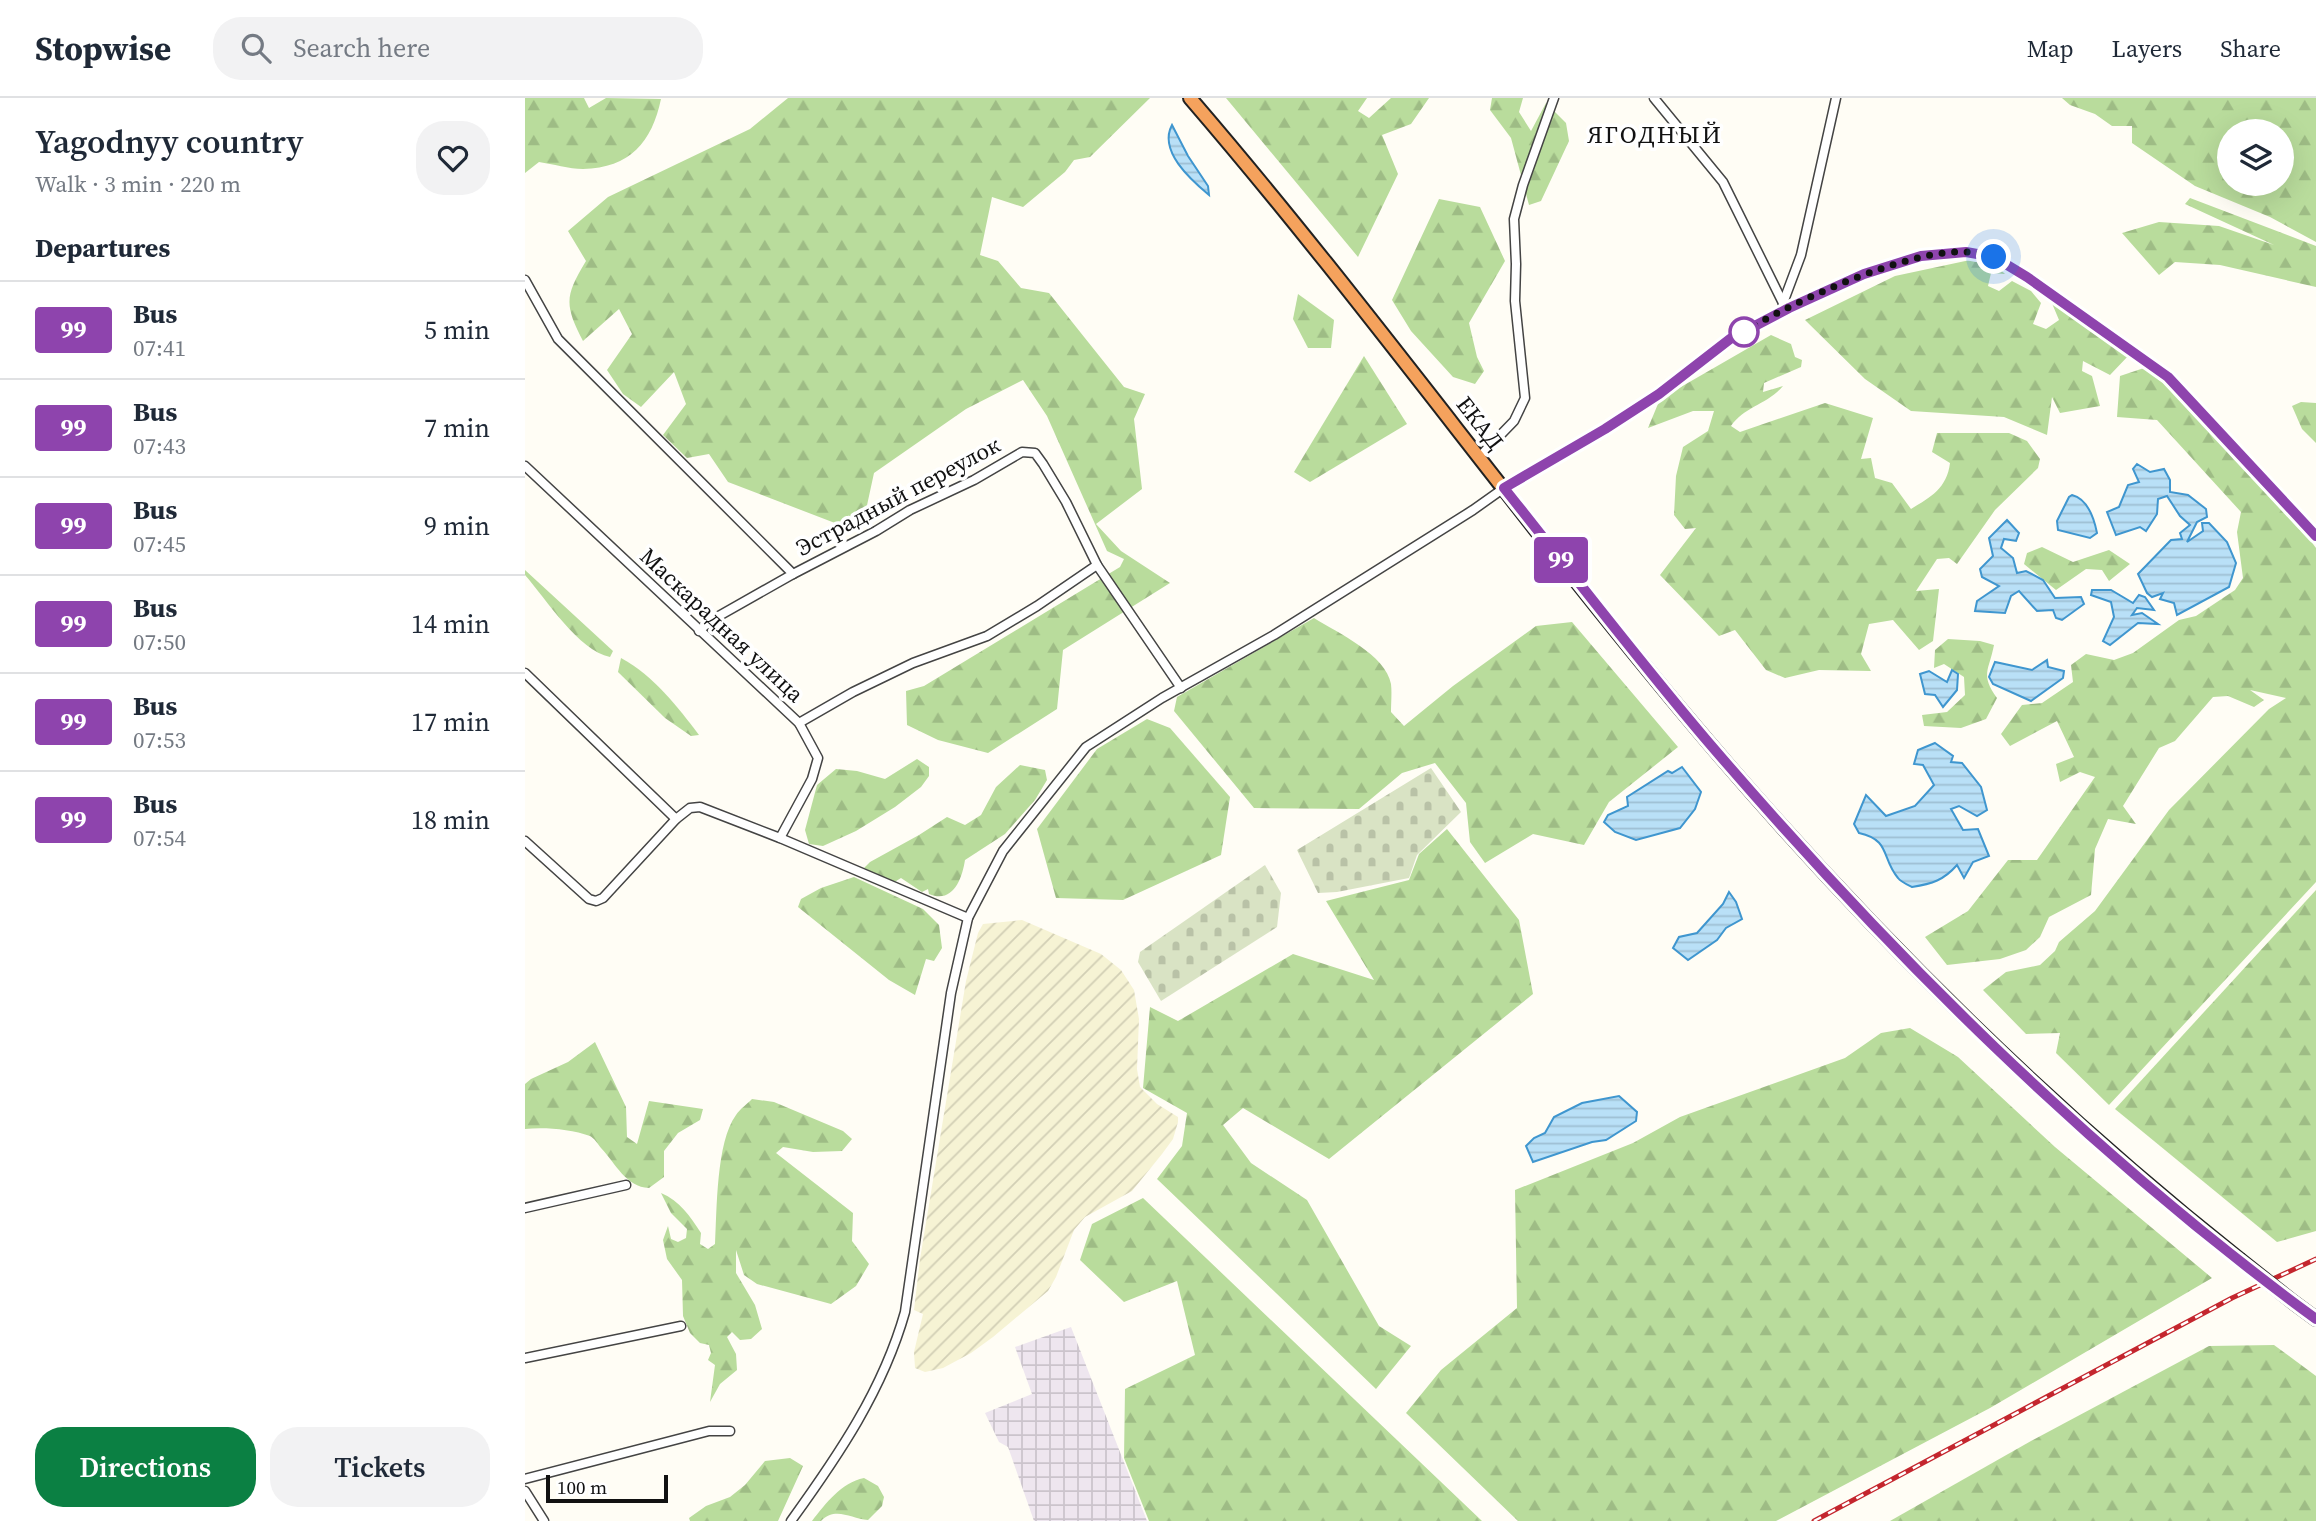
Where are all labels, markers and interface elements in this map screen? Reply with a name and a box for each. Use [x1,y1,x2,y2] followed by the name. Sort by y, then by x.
[213,17,703,80] search box
[35,26,171,71] text: Stopwise
[237,29,275,67] icon: search
[293,30,430,66] text: Search here
[2027,32,2074,65] text: Map
[2112,32,2182,65] text: Layers
[2220,32,2281,65] text: Share
[1587,118,1723,151] district label: ЯГОДНЫЙ
[35,119,303,164] text: Yagodnyy country
[2217,119,2294,196] map controls
[2217,119,2294,196] button: layers
[416,121,490,195] button: heart
[35,168,241,200] text: Walk · 3 min · 220 m
[35,230,170,266] text: Departures
[1976,239,2011,274] your location
[133,296,177,332] text: Bus
[424,312,490,348] text: 5 min
[60,313,87,346] text: 99
[1729,317,1759,347] unlabelled marker
[133,332,186,364] text: 07:41
[1449,389,1511,457] street label: ЕКАД
[133,394,177,430] text: Bus
[424,410,490,446] text: 7 min
[60,411,87,444] text: 99
[790,428,1006,563] street label: Эстрадный переулок
[133,430,186,462] text: 07:43
[133,492,177,528] text: Bus
[424,508,490,544] text: 9 min
[60,509,87,542] text: 99
[133,528,186,560] text: 07:45
[1529,537,1593,583] line badge: 99
[633,540,811,710] street label: Маскарадная улица
[1548,543,1574,576] text: 99
[133,590,177,626] text: Bus
[411,606,490,642] text: 14 min
[60,607,87,640] text: 99
[133,626,186,658] text: 07:50
[133,688,177,724] text: Bus
[411,704,490,740] text: 17 min
[60,705,87,738] text: 99
[133,724,186,756] text: 07:53
[133,786,177,822] text: Bus
[411,802,490,838] text: 18 min
[60,803,87,836] text: 99
[133,822,186,854] text: 07:54
[35,1427,256,1507] button: Directions
[270,1427,490,1507] button: Tickets
[546,1472,669,1504] scale bar
[557,1474,607,1500] text: 100 m

